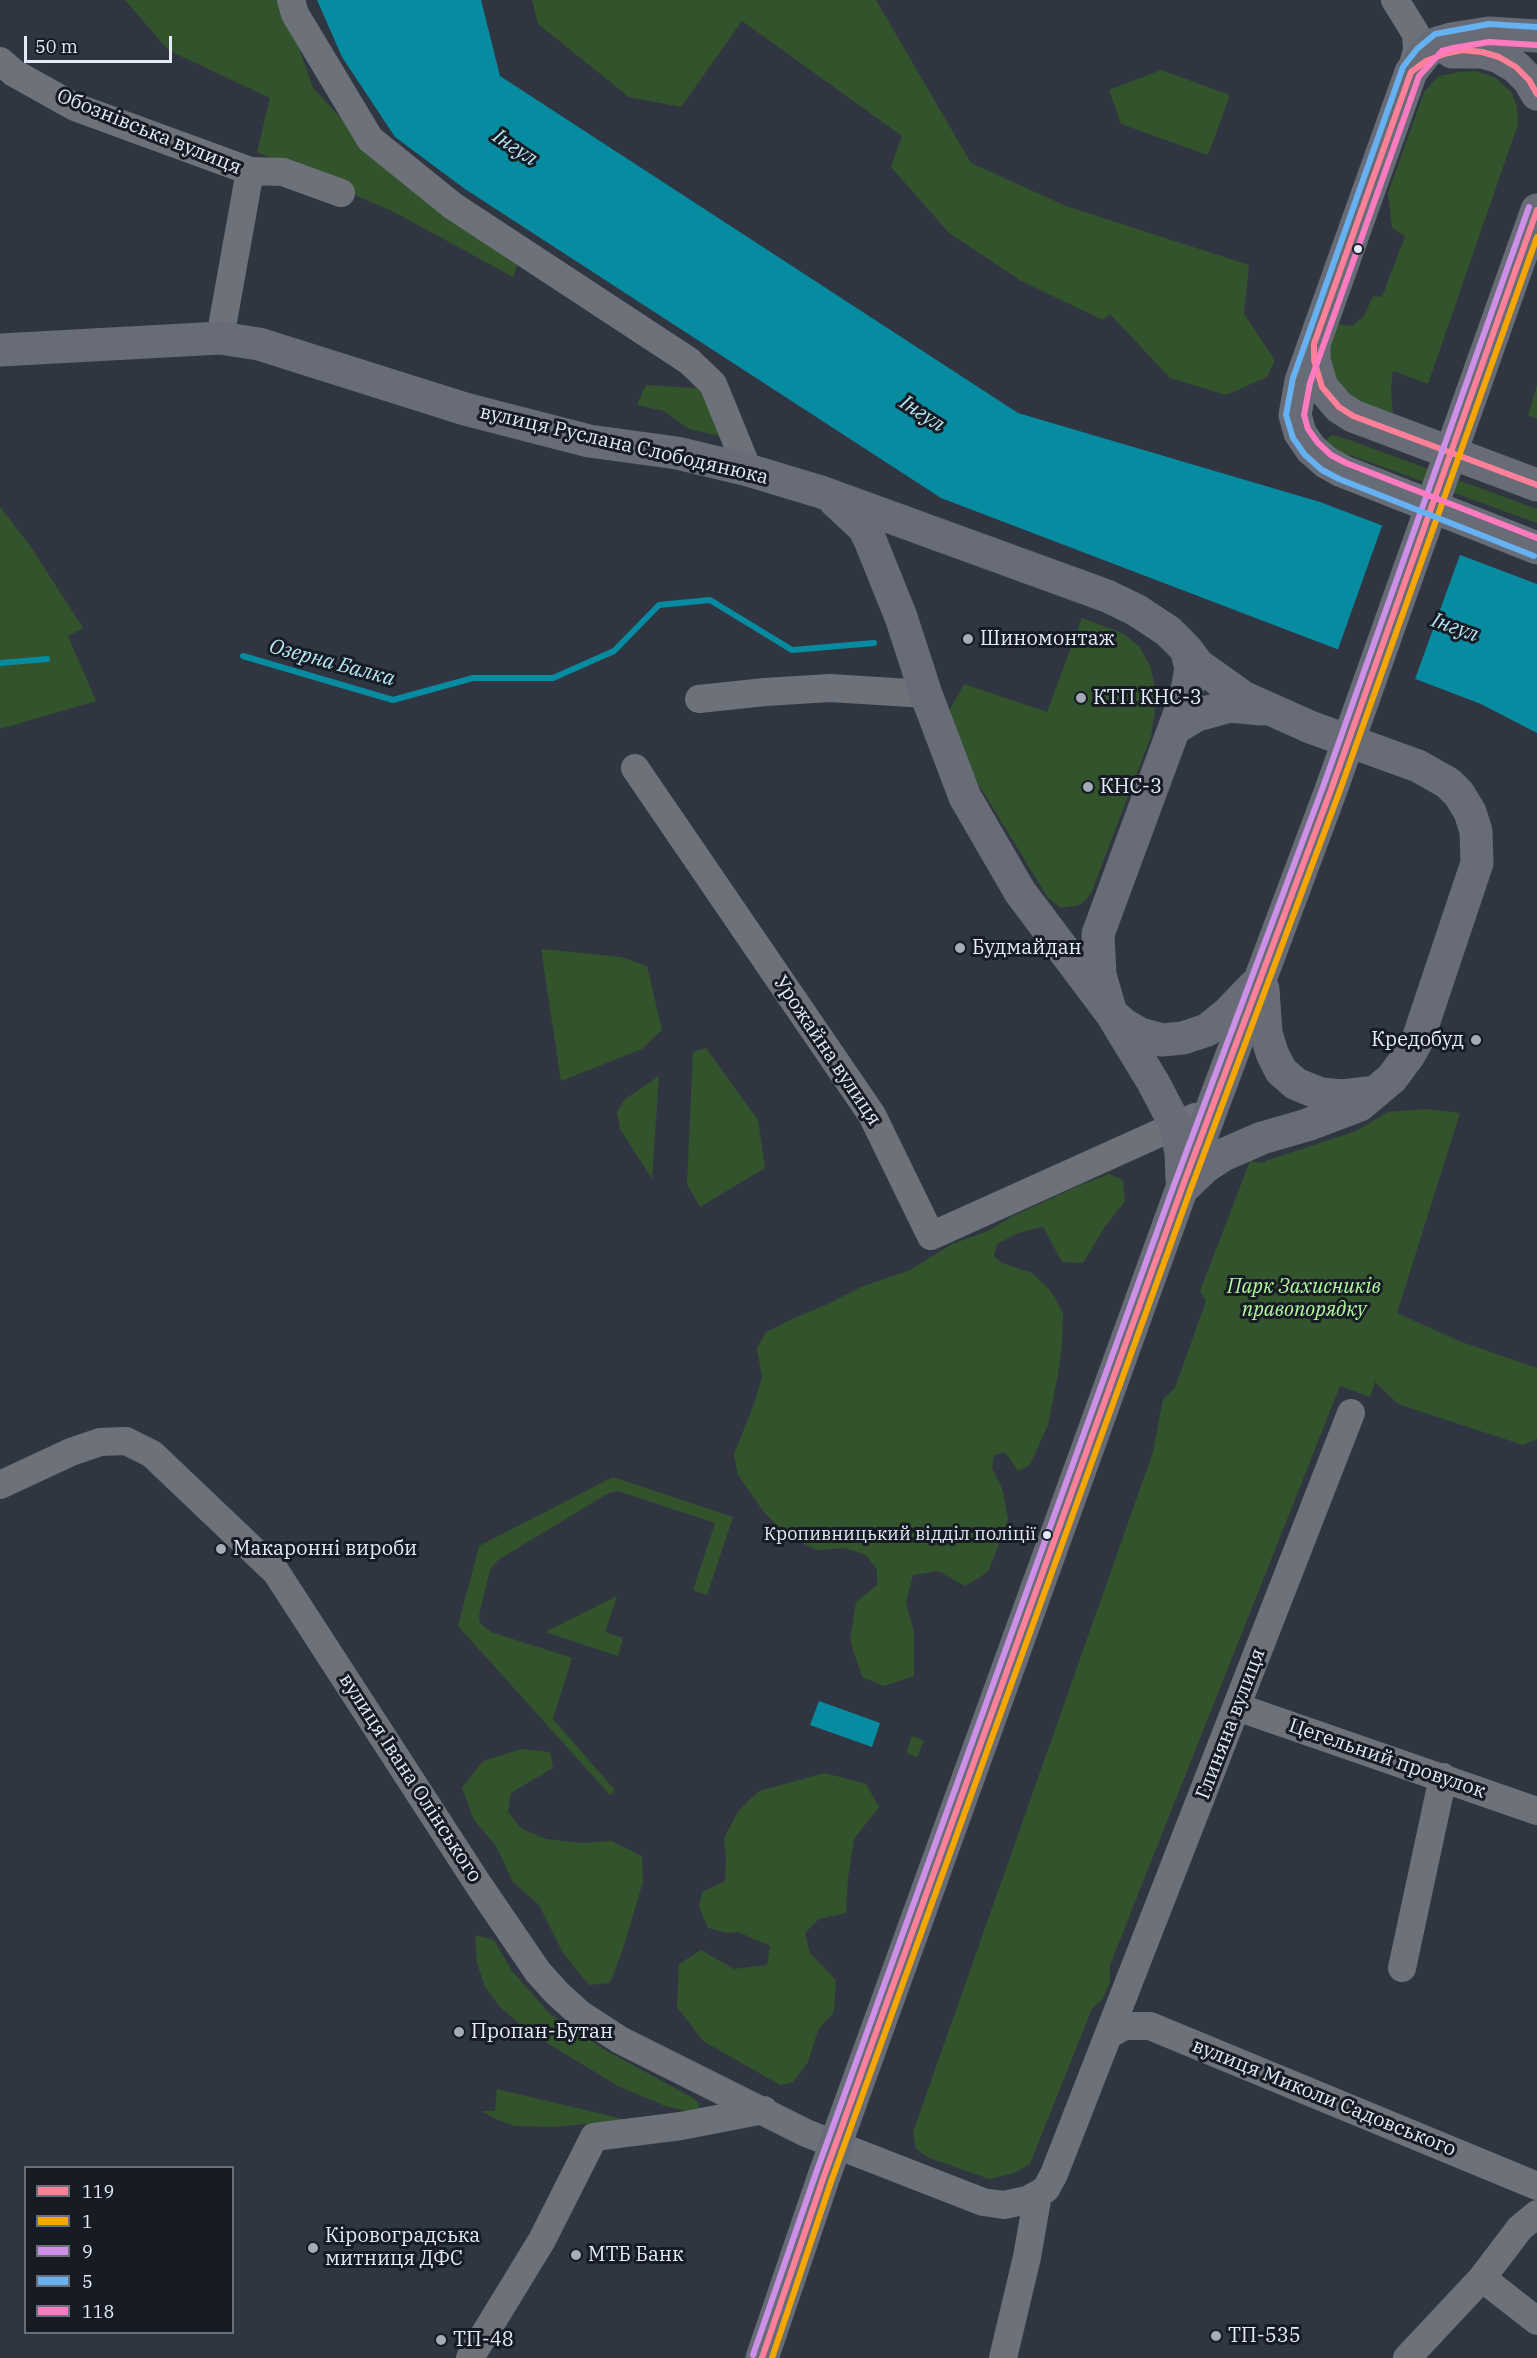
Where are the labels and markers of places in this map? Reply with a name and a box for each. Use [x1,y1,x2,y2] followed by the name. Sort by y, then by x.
[1352,243,1364,255] unlabelled marker
[980,627,1115,651] place label: Шиномонтаж
[961,632,975,646] marker: Шиномонтаж
[1093,686,1202,710] place label: КТП КНС-3
[1074,691,1088,705] marker: КТП КНС-3
[1100,775,1162,799] place label: КНС-3
[1081,780,1095,794] marker: КНС-3
[972,936,1082,960] place label: Будмайдан
[953,941,967,955] marker: Будмайдан
[1371,1028,1464,1052] place label: Кредобуд
[1469,1033,1483,1047] marker: Кредобуд
[764,1524,1036,1546] place label: Кропивницький відділ поліції
[1041,1529,1053,1541] marker: Кропивницький відділ поліції
[233,1537,417,1561] place label: Макаронні вироби
[214,1542,228,1556] marker: Макаронні вироби
[471,2020,613,2044] place label: Пропан-Бутан
[452,2025,466,2039] marker: Пропан-Бутан
[325,2224,480,2271] place label: Кіровоградська митниця ДФС
[306,2241,320,2255] marker: Кіровоградська митниця ДФС
[588,2243,684,2267] place label: МТБ Банк
[569,2248,583,2262] marker: МТБ Банк
[1228,2324,1301,2348] place label: ТП-535
[453,2328,514,2352] place label: ТП-48
[1209,2329,1223,2343] marker: ТП-535
[434,2333,448,2347] marker: ТП-48

